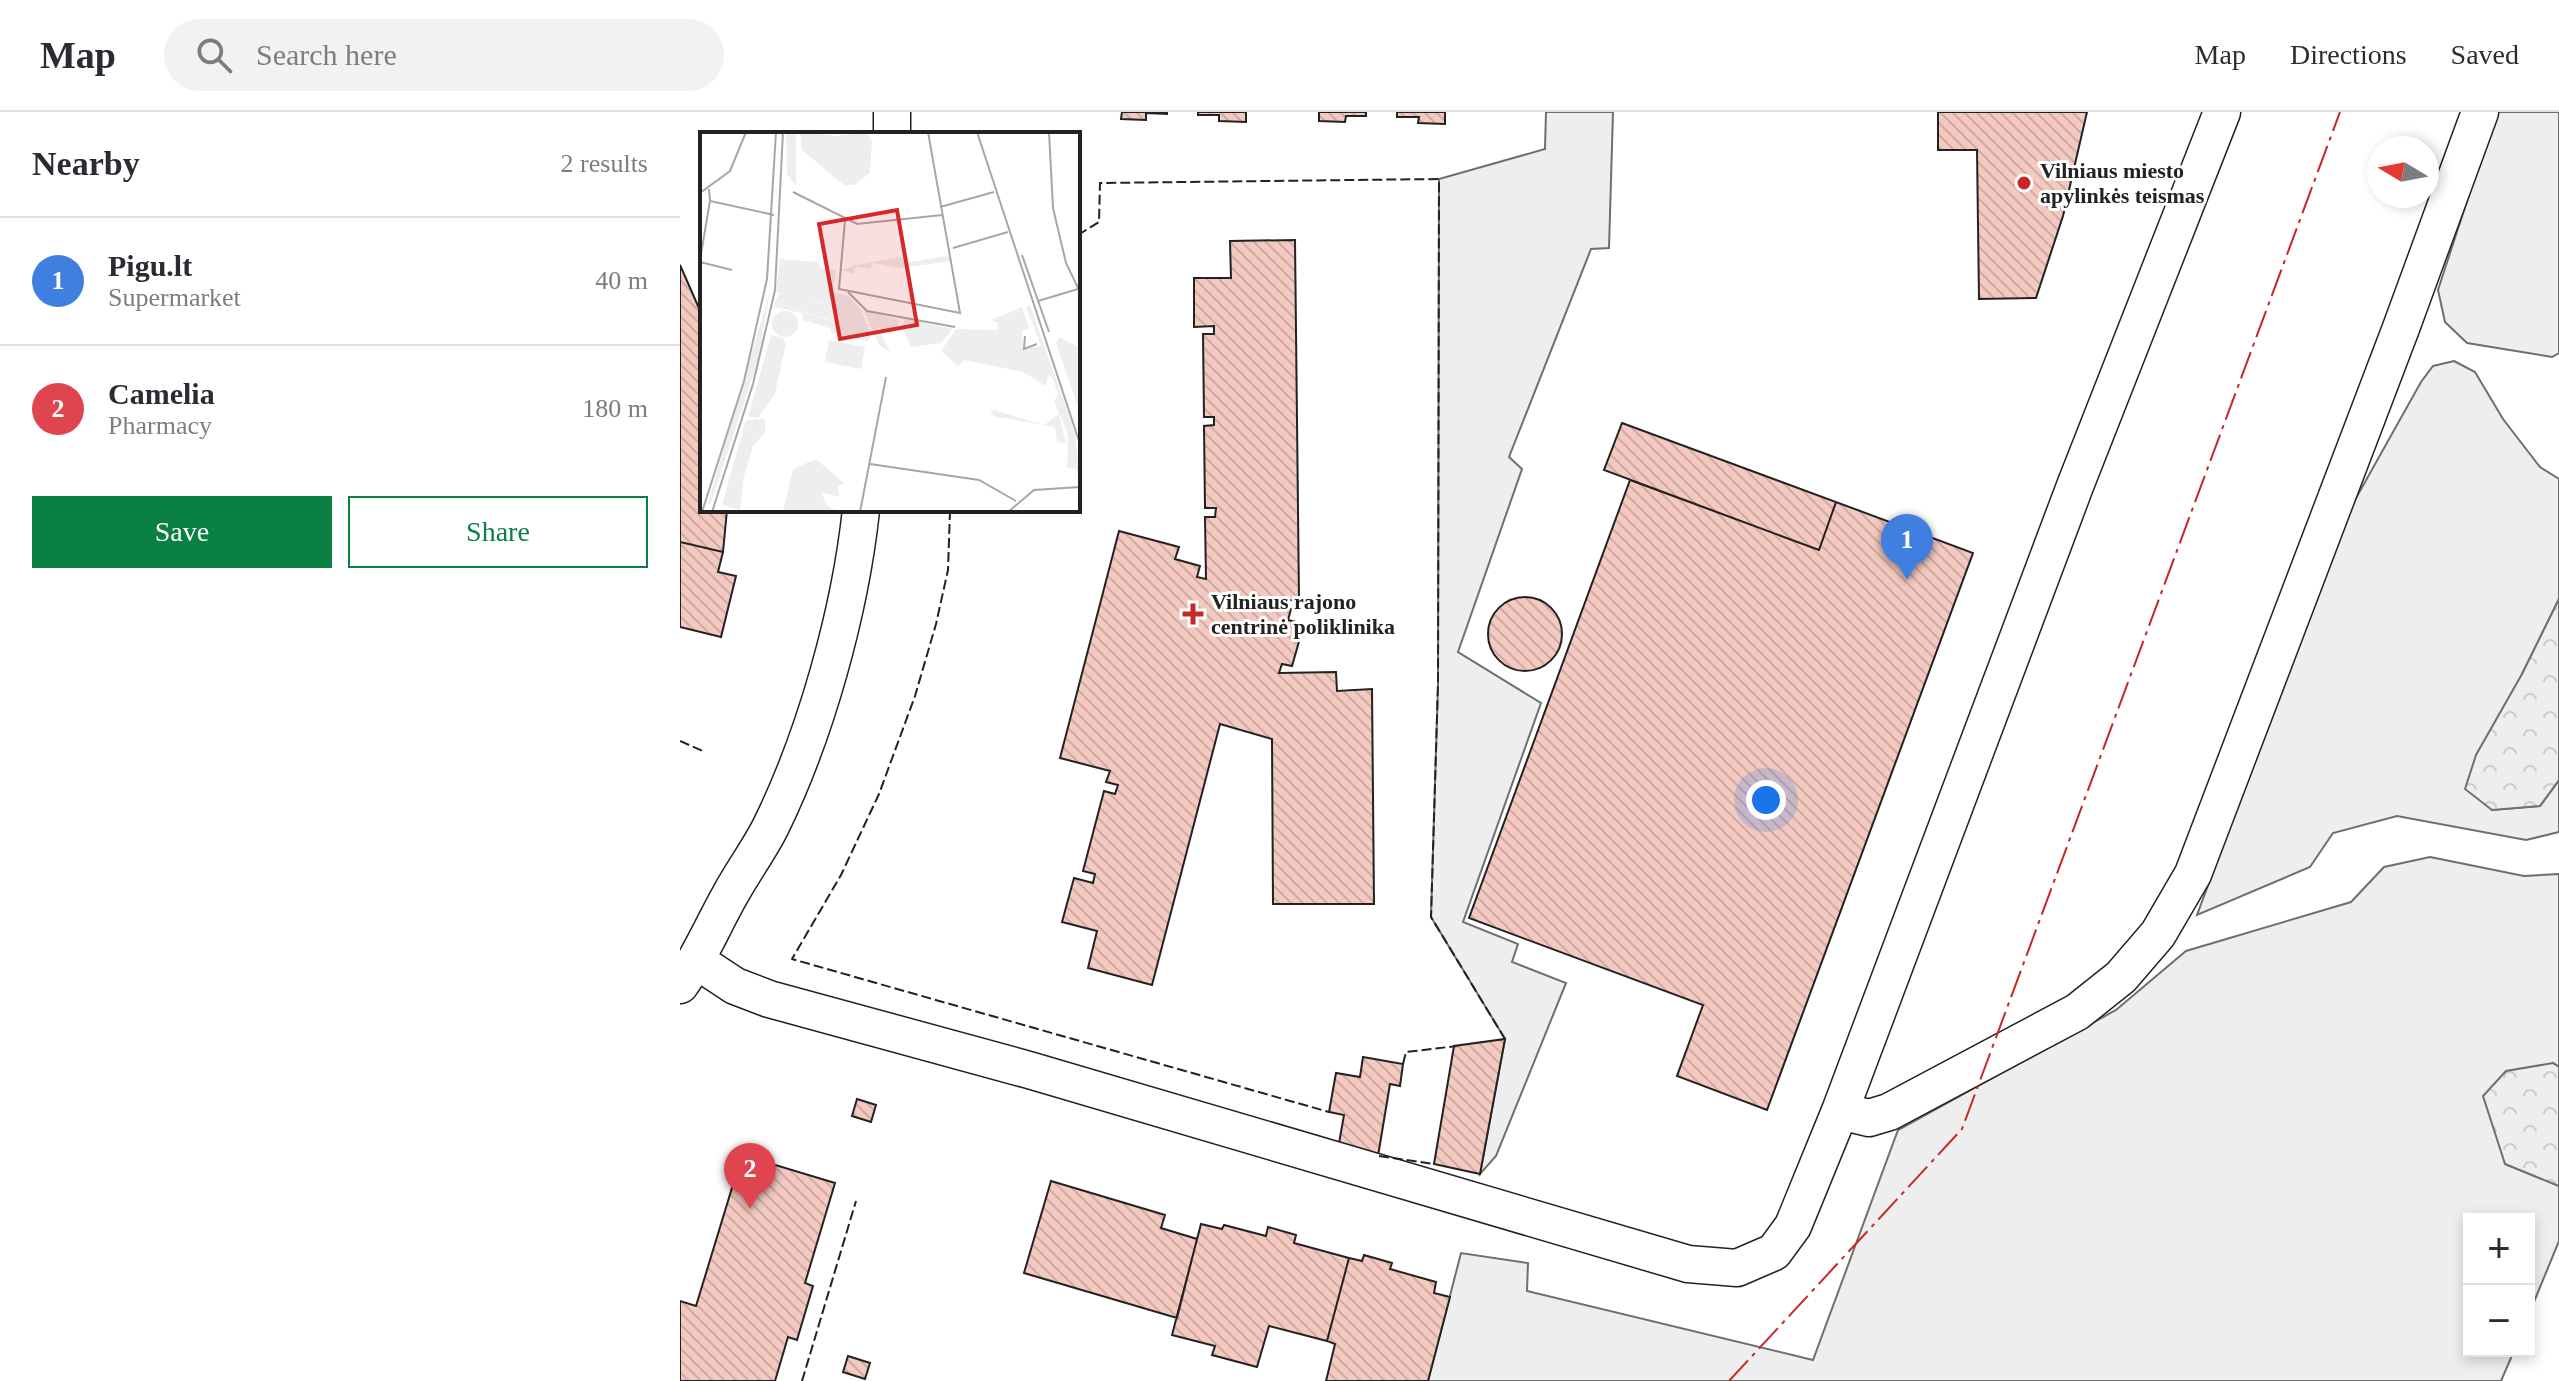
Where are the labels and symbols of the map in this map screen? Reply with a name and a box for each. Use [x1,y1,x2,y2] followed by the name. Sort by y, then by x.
[700,132,1080,512] inset map
[2367,136,2439,208] north arrow
[2040,158,2205,208] place label: Vilniaus miesto apylinkės teismas
[2015,174,2033,192] marker: Vilniaus miesto apylinkės teismas
[1881,514,1933,580] pin: 1
[1211,589,1395,639] place label: Vilniaus rajono centrinė poliklinika
[1182,603,1204,625] marker: Vilniaus rajono centrinė poliklinika
[1746,780,1786,820] your location
[724,1143,776,1209] pin: 2

